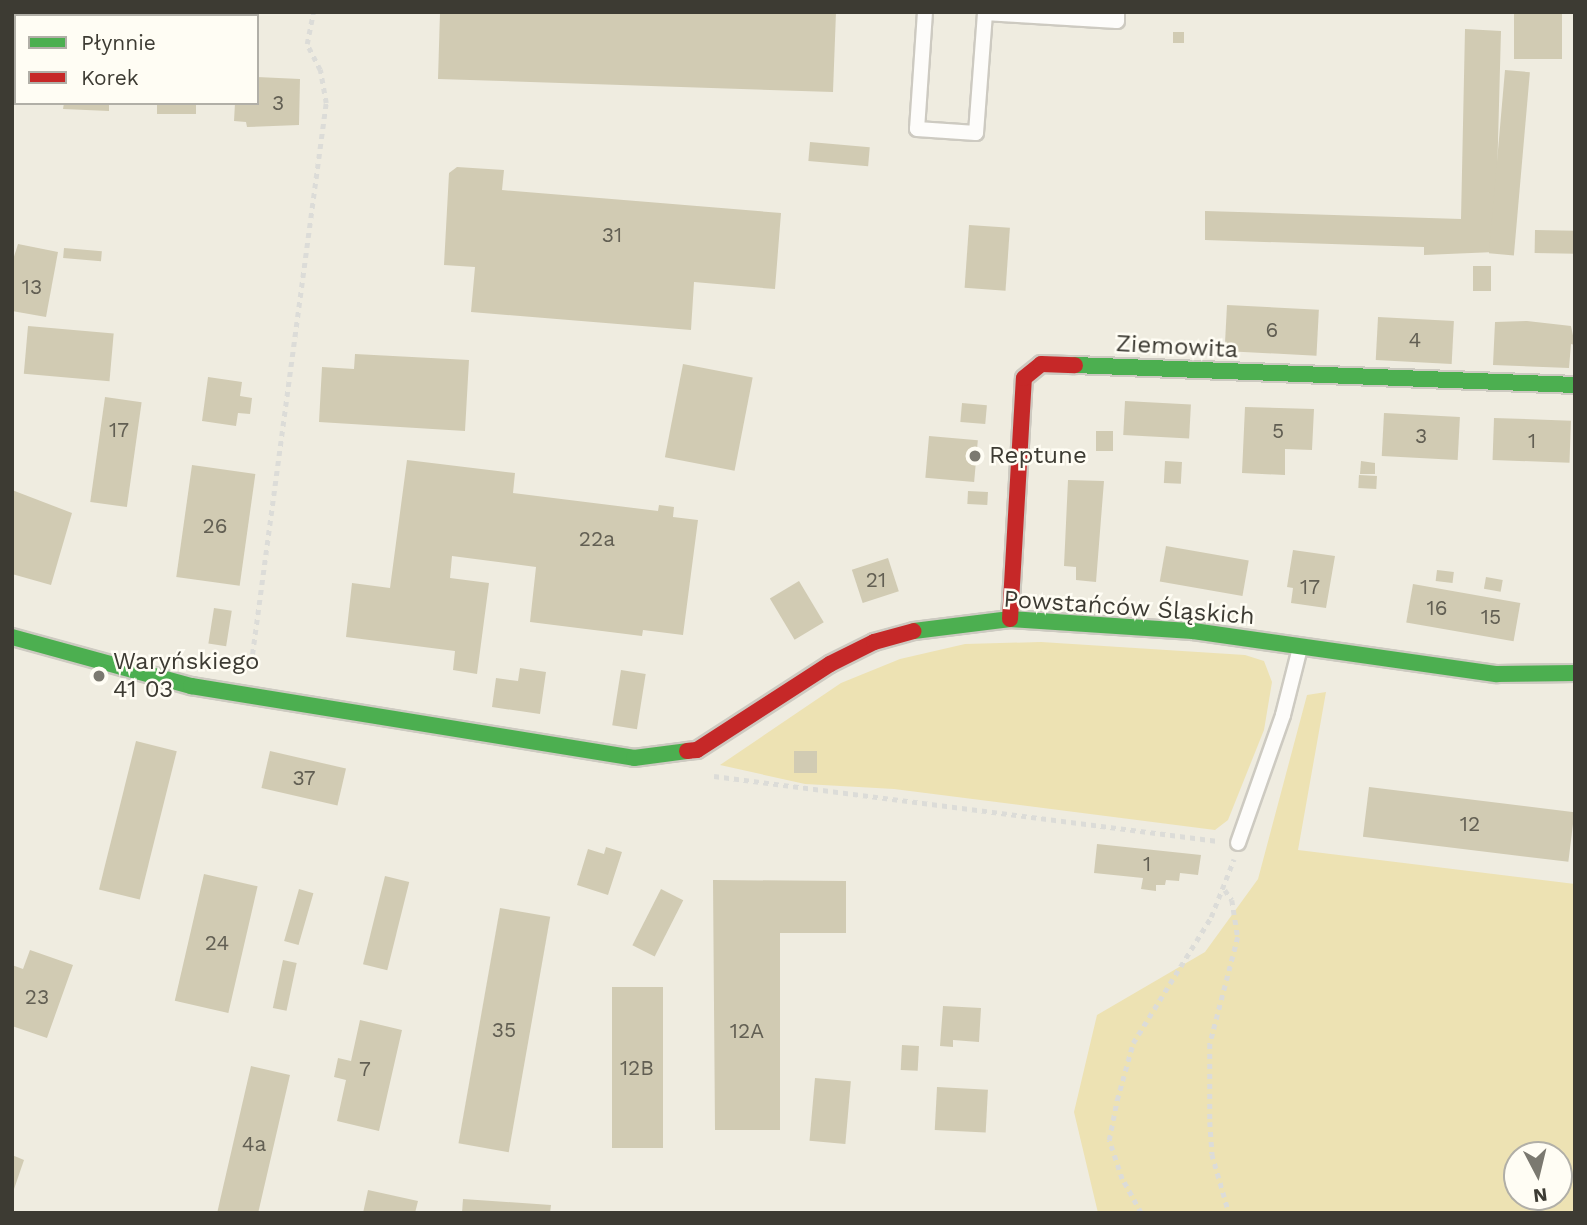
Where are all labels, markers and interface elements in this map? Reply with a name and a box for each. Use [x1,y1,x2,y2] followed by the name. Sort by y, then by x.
[14,14,259,105] legend
[81,30,156,55] text: Płynnie
[81,65,139,90] text: Korek
[272,90,284,116] house number: 3
[602,222,622,248] house number: 31
[22,274,42,300] house number: 13
[1266,317,1278,343] house number: 6
[1409,327,1421,353] house number: 4
[1115,329,1239,365] street label: Ziemowita
[109,417,129,443] house number: 17
[1272,418,1284,444] house number: 5
[1415,423,1427,449] house number: 3
[1528,428,1536,454] house number: 1
[989,442,1087,470] place label: Reptune
[967,448,983,464] marker: Reptune
[202,513,228,539] house number: 26
[579,526,615,552] house number: 22a
[866,567,886,593] house number: 21
[1300,574,1320,600] house number: 17
[1002,585,1256,631] street label: Powstańców Śląskich
[1427,595,1447,621] house number: 16
[1481,604,1501,630] house number: 15
[113,648,259,704] place label: Waryńskiego 41 03
[91,668,107,684] marker: Waryńskiego 41 03
[292,765,316,791] house number: 37
[1460,811,1480,837] house number: 12
[1143,851,1151,877] house number: 1
[205,930,229,956] house number: 24
[25,984,49,1010] house number: 23
[492,1017,516,1043] house number: 35
[730,1018,764,1044] house number: 12A
[620,1055,654,1081] house number: 12B
[359,1056,371,1082] house number: 7
[242,1131,266,1157] house number: 4a
[1503,1141,1573,1211] north arrow
[1532,1183,1549,1208] text: N

